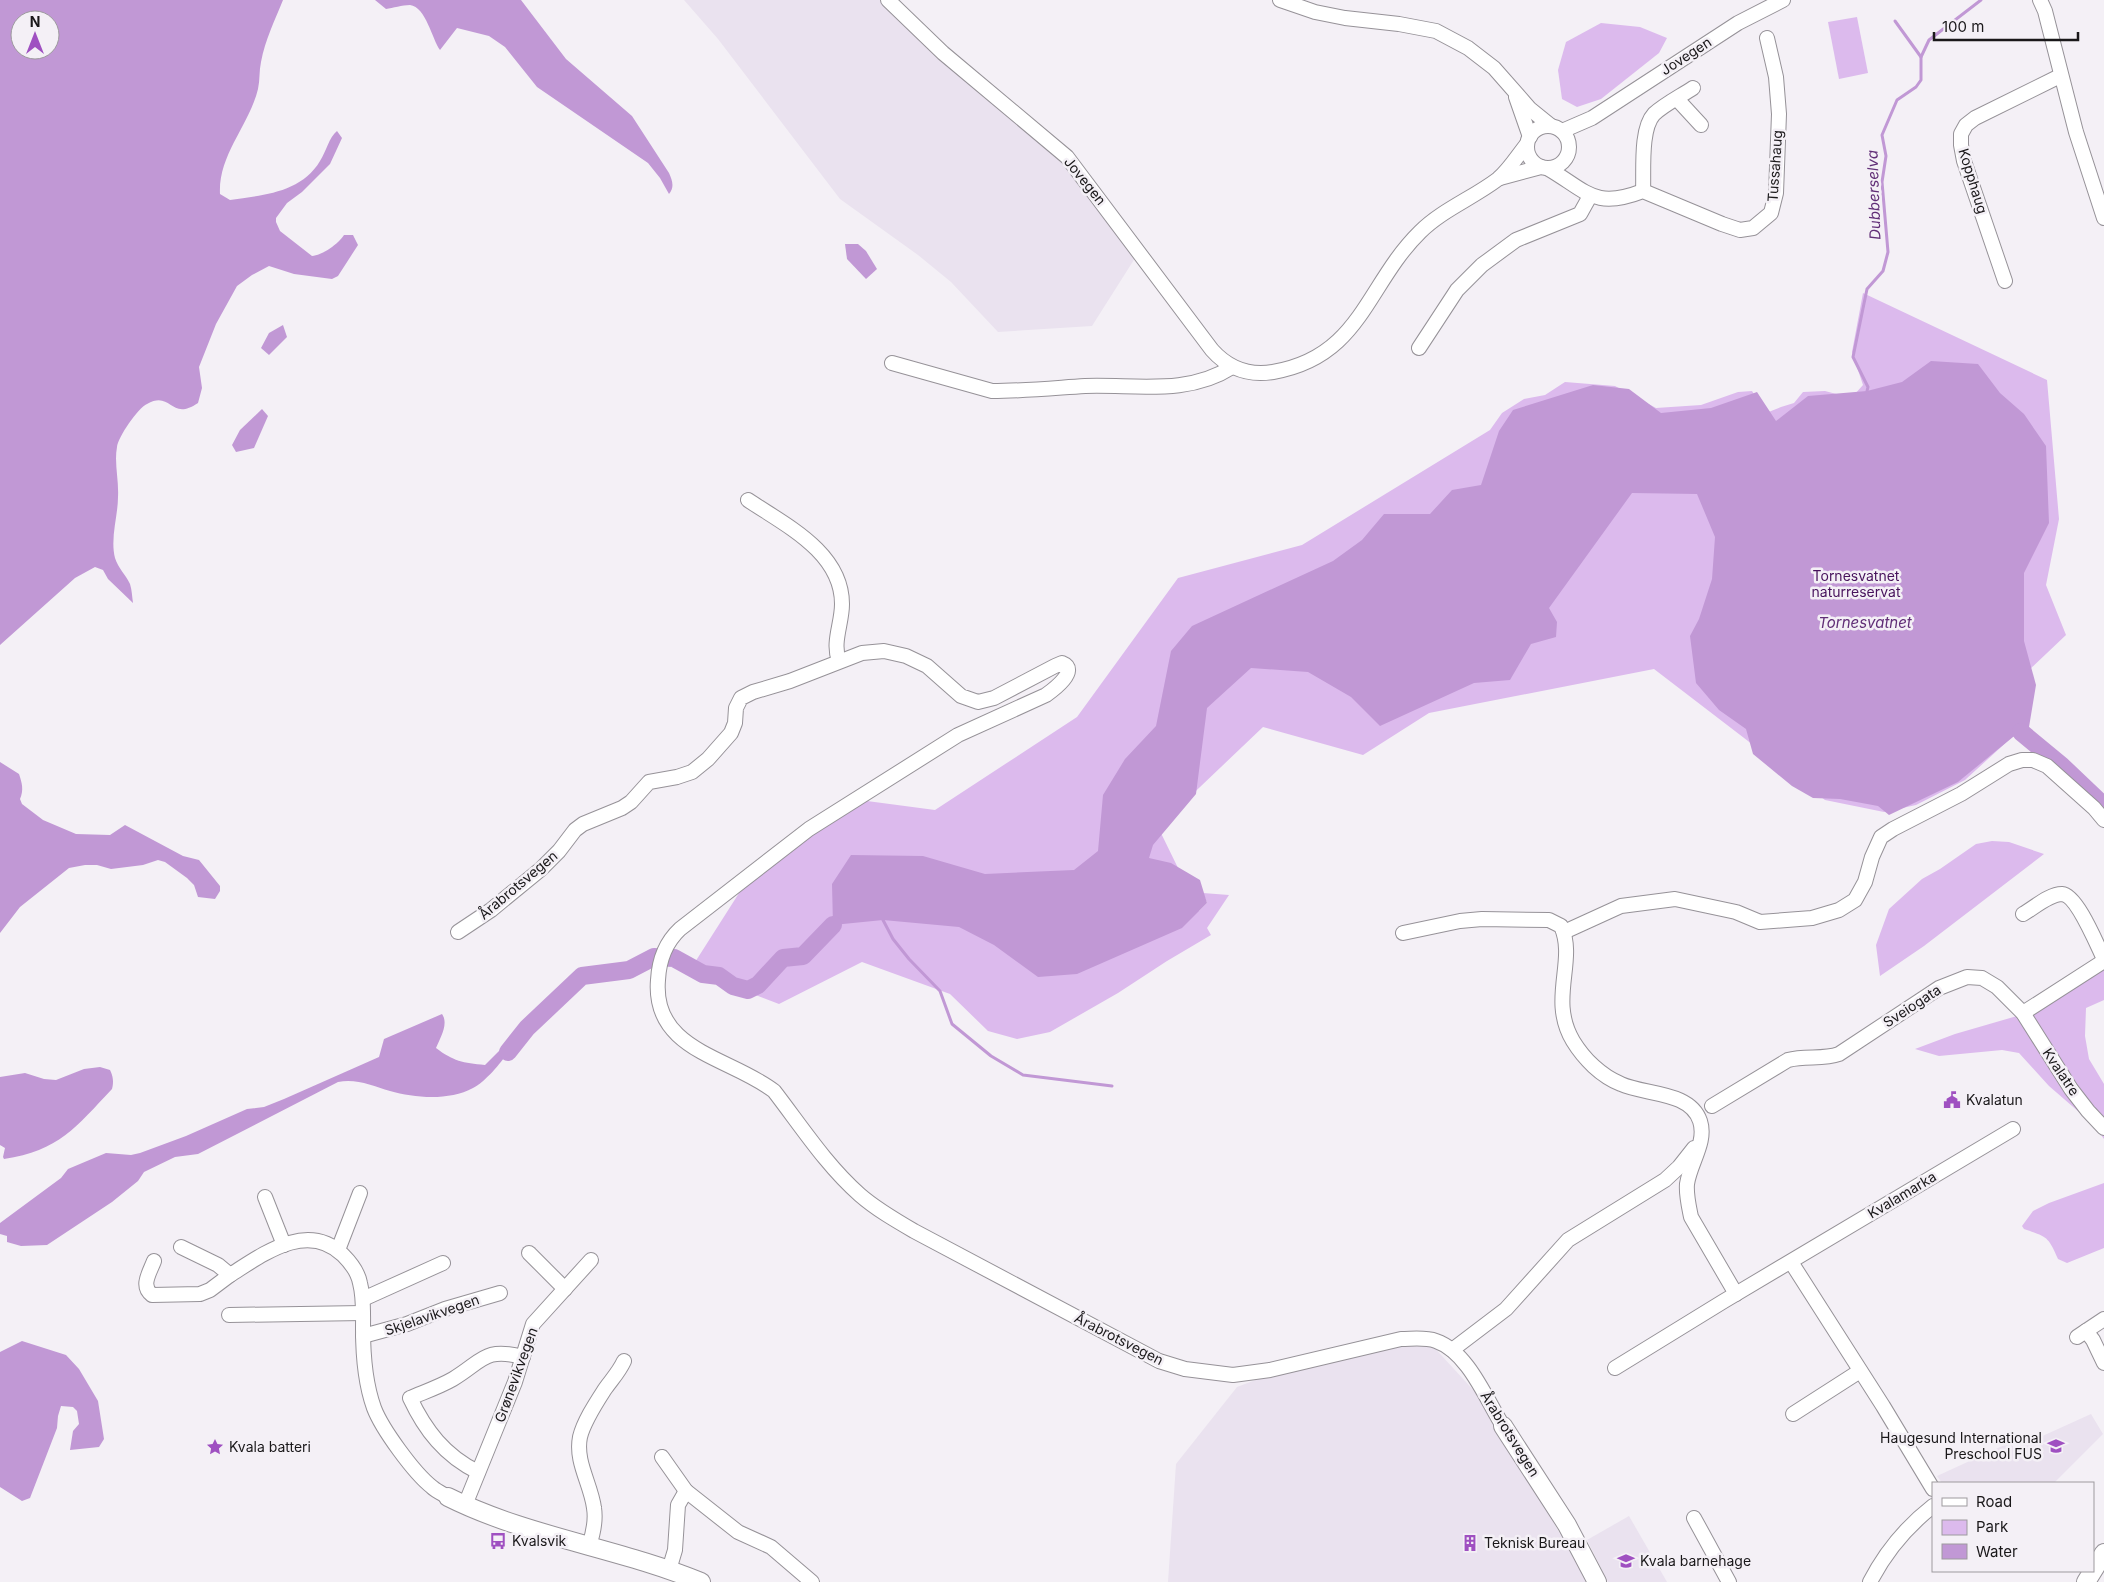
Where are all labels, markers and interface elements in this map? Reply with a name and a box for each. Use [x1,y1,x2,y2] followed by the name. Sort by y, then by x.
[10,10,60,60] north arrow
[1934,10,2078,42] scale bar
[30,13,40,30] text: N
[1942,17,1984,36] text: 100 m
[1657,33,1714,78] street label: Jovegen
[1764,129,1785,202] street label: Tussahaug
[1955,146,1991,216] street label: Kopphaug
[1862,150,1885,240] water label: Dubberselva
[1061,153,1110,208] street label: Jovegen
[1812,567,1901,600] park label: Tornesvatnet naturreservat
[1818,613,1913,632] water label: Tornesvatnet
[474,846,560,922] street label: Årabrotsvegen
[1880,981,1944,1031] street label: Sveiogata
[2039,1045,2083,1099] street label: Kvalatre
[1942,1090,1962,1110] public building icon: Kvalatun
[1966,1091,2023,1108] place label: Kvalatun
[1864,1167,1939,1222] street label: Kvalamarka
[382,1290,481,1339] street label: Skjelavikvegen
[1072,1308,1167,1368] street label: Årabrotsvegen
[490,1325,541,1425] street label: Grønevikvegen
[1477,1387,1544,1480] street label: Årabrotsvegen
[1880,1429,2042,1462] place label: Haugesund International Preschool FUS
[2046,1436,2066,1456] school or university icon: Haugesund International Preschool FUS
[205,1437,225,1457] place icon: Kvala batteri
[229,1438,311,1455] place label: Kvala batteri
[1932,1482,2094,1572] legend
[1976,1492,2012,1511] text: Road
[1976,1517,2009,1536] text: Park
[488,1531,508,1551] bus stop icon: Kvalsvik
[512,1532,567,1549] place label: Kvalsvik
[1460,1533,1480,1553] building icon: Teknisk Bureau
[1484,1534,1585,1551] place label: Teknisk Bureau
[1976,1542,2018,1561] text: Water
[1616,1551,1636,1571] school or university icon: Kvala barnehage
[1640,1552,1751,1569] place label: Kvala barnehage

